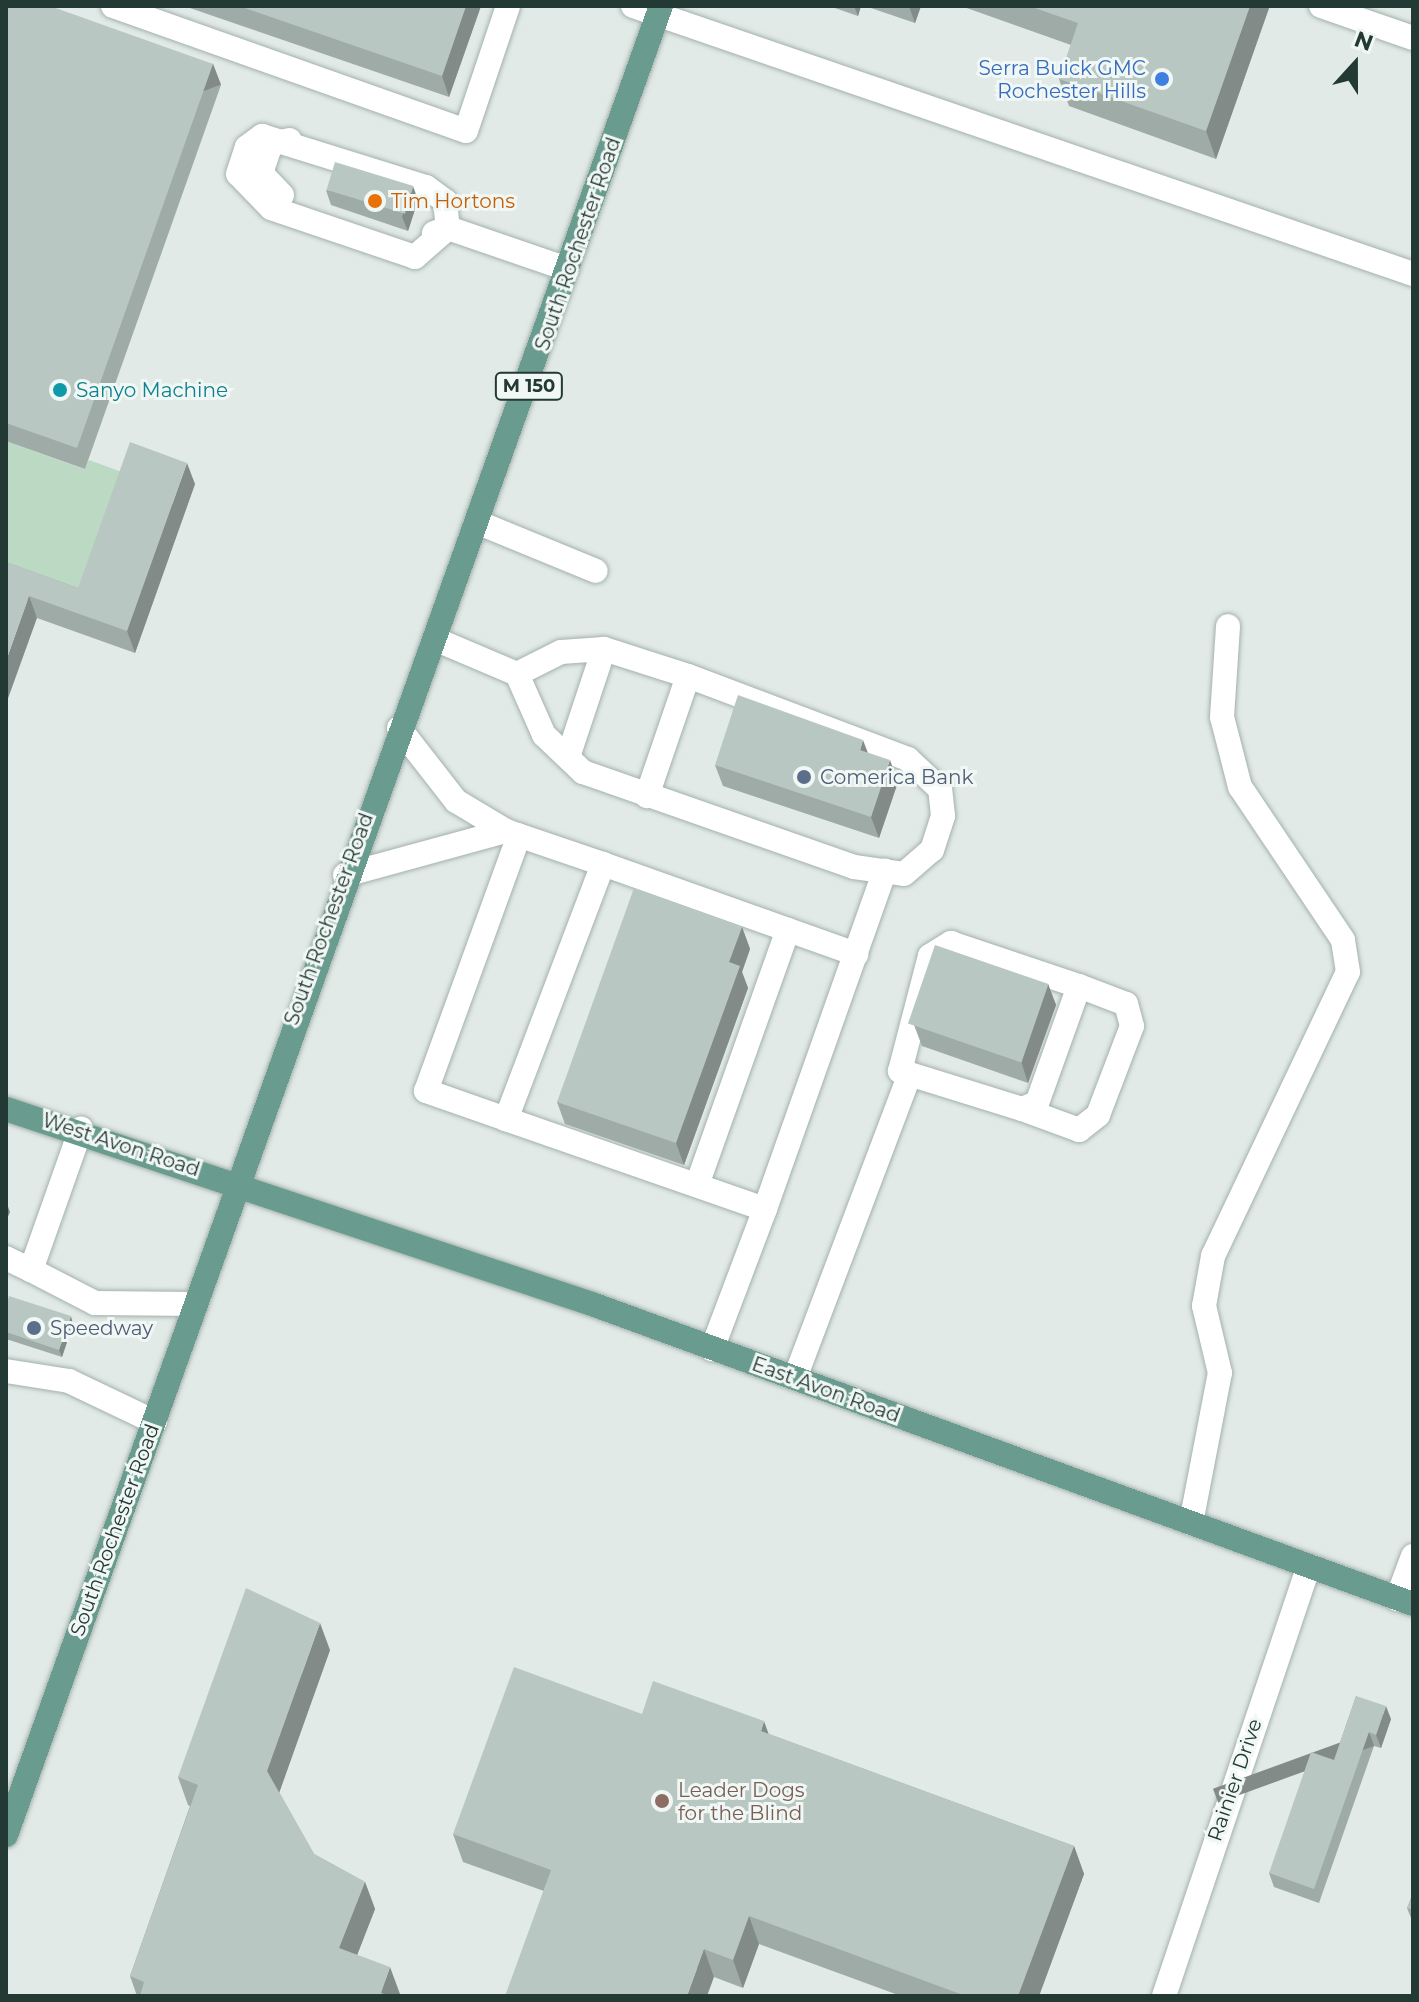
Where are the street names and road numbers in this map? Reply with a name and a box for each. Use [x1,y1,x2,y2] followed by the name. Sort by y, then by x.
[530,134,626,354] street label: South Rochester Road
[493,372,565,400] road number: M 150
[279,810,379,1028] street label: South Rochester Road
[39,1108,203,1182] street label: West Avon Road
[749,1352,903,1428] street label: East Avon Road
[65,1421,165,1639] street label: South Rochester Road
[1203,1716,1267,1844] street label: Rainier Drive

